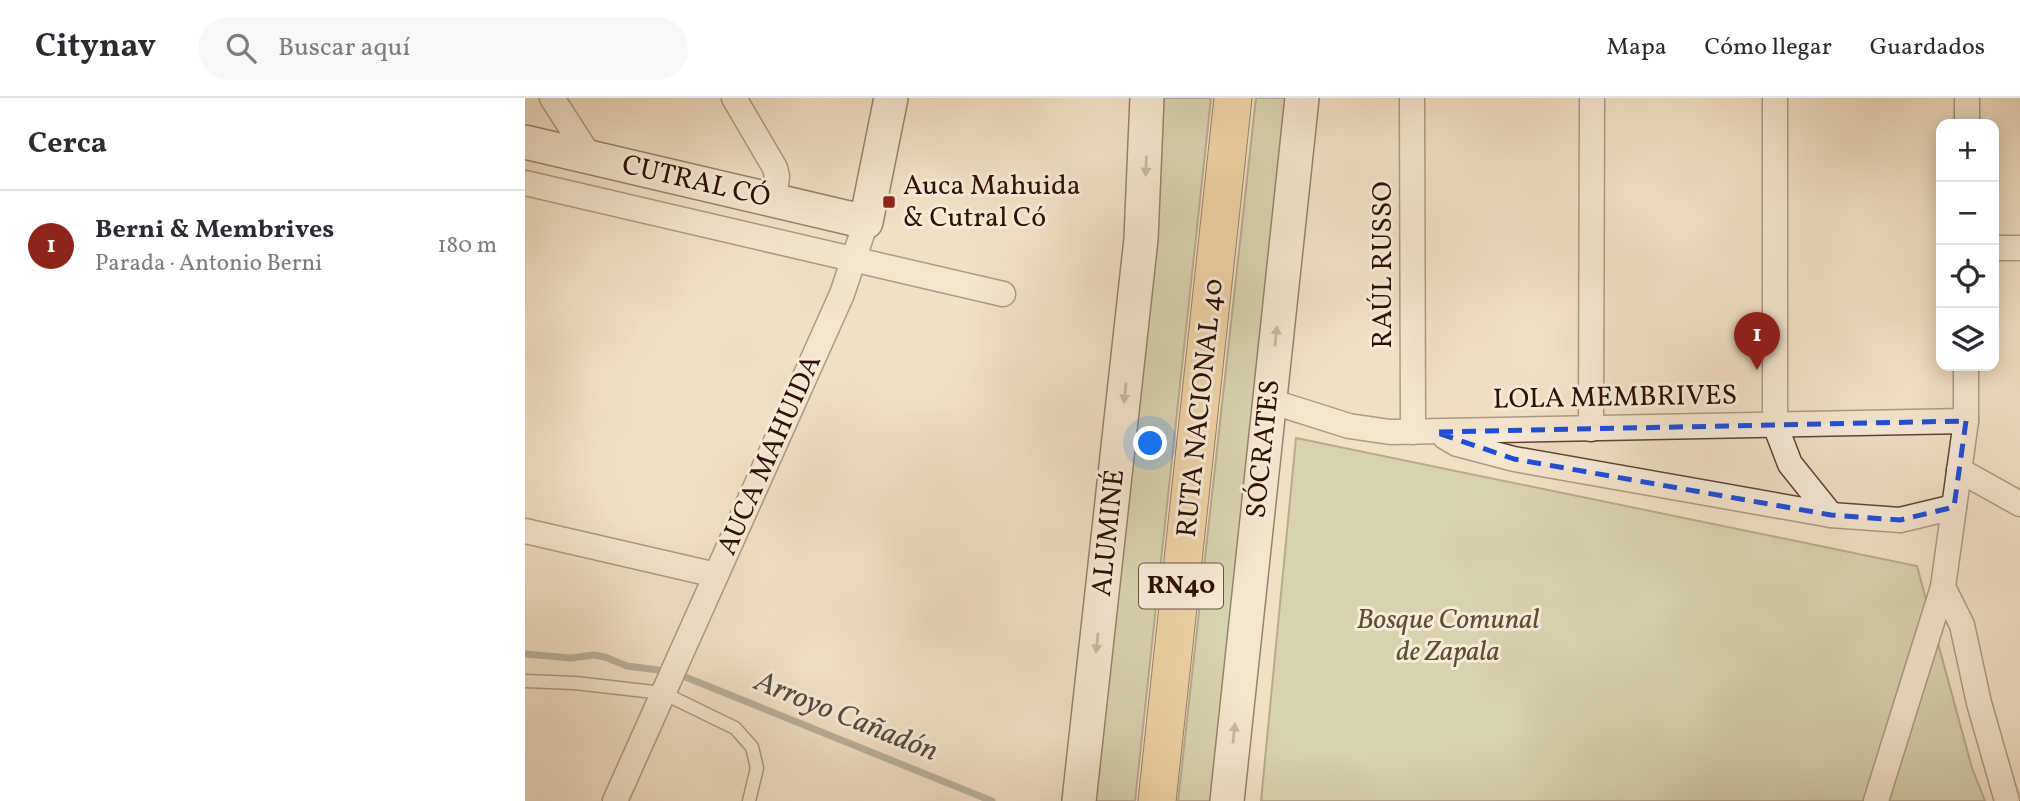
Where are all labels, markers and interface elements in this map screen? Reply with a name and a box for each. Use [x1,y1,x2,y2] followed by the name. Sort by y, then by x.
[198,17,688,80] search box
[35,25,156,71] text: Citynav
[222,29,260,67] icon: search
[278,30,410,66] text: Buscar aquí
[1607,31,1667,65] text: Mapa
[1705,31,1832,65] text: Cómo llegar
[1870,31,1985,65] text: Guardados
[1936,119,1999,371] map controls
[1936,119,1999,182] button: +
[28,123,107,165] text: Cerca
[618,146,774,218] street label: CUTRAL CÓ
[1140,155,1151,177] one-way arrow
[903,167,1081,238] place label: Auca Mahuida & Cutral Có
[1364,181,1403,349] street label: RAÚL RUSSO
[1936,182,1999,245] button: −
[881,194,897,210] marker: Auca Mahuida & Cutral Có
[95,212,334,248] text: Berni & Membrives
[46,230,56,262] text: 1
[438,230,497,262] text: 180 m
[1936,245,1999,308] button: locate
[95,248,322,280] text: Parada · Antonio Berni
[1168,277,1234,539] street label: RUTA NACIONAL 40
[1936,308,1999,371] button: layers
[1734,312,1780,370] pin: 1
[1271,325,1282,347] one-way arrow
[708,348,832,562] street label: AUCA MAHUIDA
[1493,376,1737,420] street label: LOLA MEMBRIVES
[1237,378,1291,520] street label: SÓCRATES
[1119,382,1130,404] one-way arrow
[1133,426,1167,460] your location
[1083,467,1135,599] street label: ALUMINÉ
[1139,564,1223,608] road number: RN40
[1357,601,1539,672] park label: Bosque Comunal de Zapala
[1091,632,1102,654] one-way arrow
[747,661,944,773] water label: Arroyo Cañadón
[1229,722,1240,744] one-way arrow

